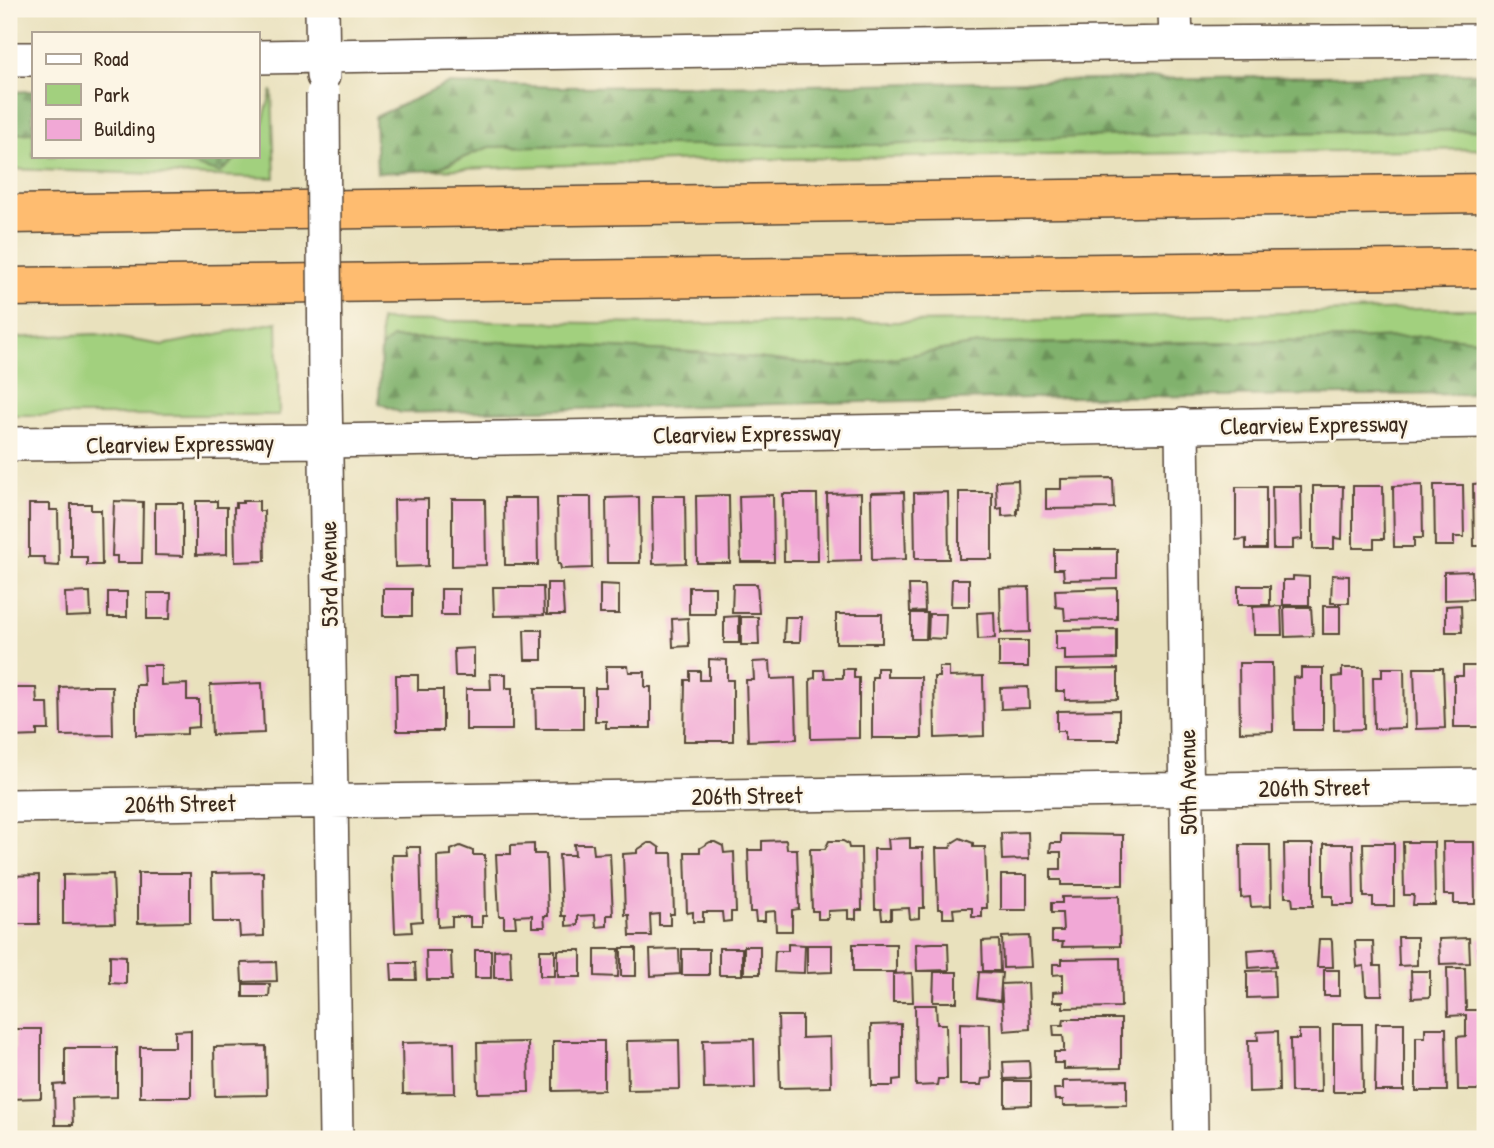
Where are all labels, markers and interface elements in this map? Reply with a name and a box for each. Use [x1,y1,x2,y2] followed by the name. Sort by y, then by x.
[32,32,259,158] legend
[94,44,128,73] text: Road
[94,80,129,109] text: Park
[94,114,155,143] text: Building
[1219,406,1409,442] street label: Clearview Expressway
[652,415,842,451] street label: Clearview Expressway
[85,425,275,461] street label: Clearview Expressway
[311,520,345,627] street label: 53rd Avenue
[1170,728,1204,835] street label: 50th Avenue
[1258,770,1371,804] street label: 206th Street
[691,778,804,812] street label: 206th Street
[124,786,237,820] street label: 206th Street

